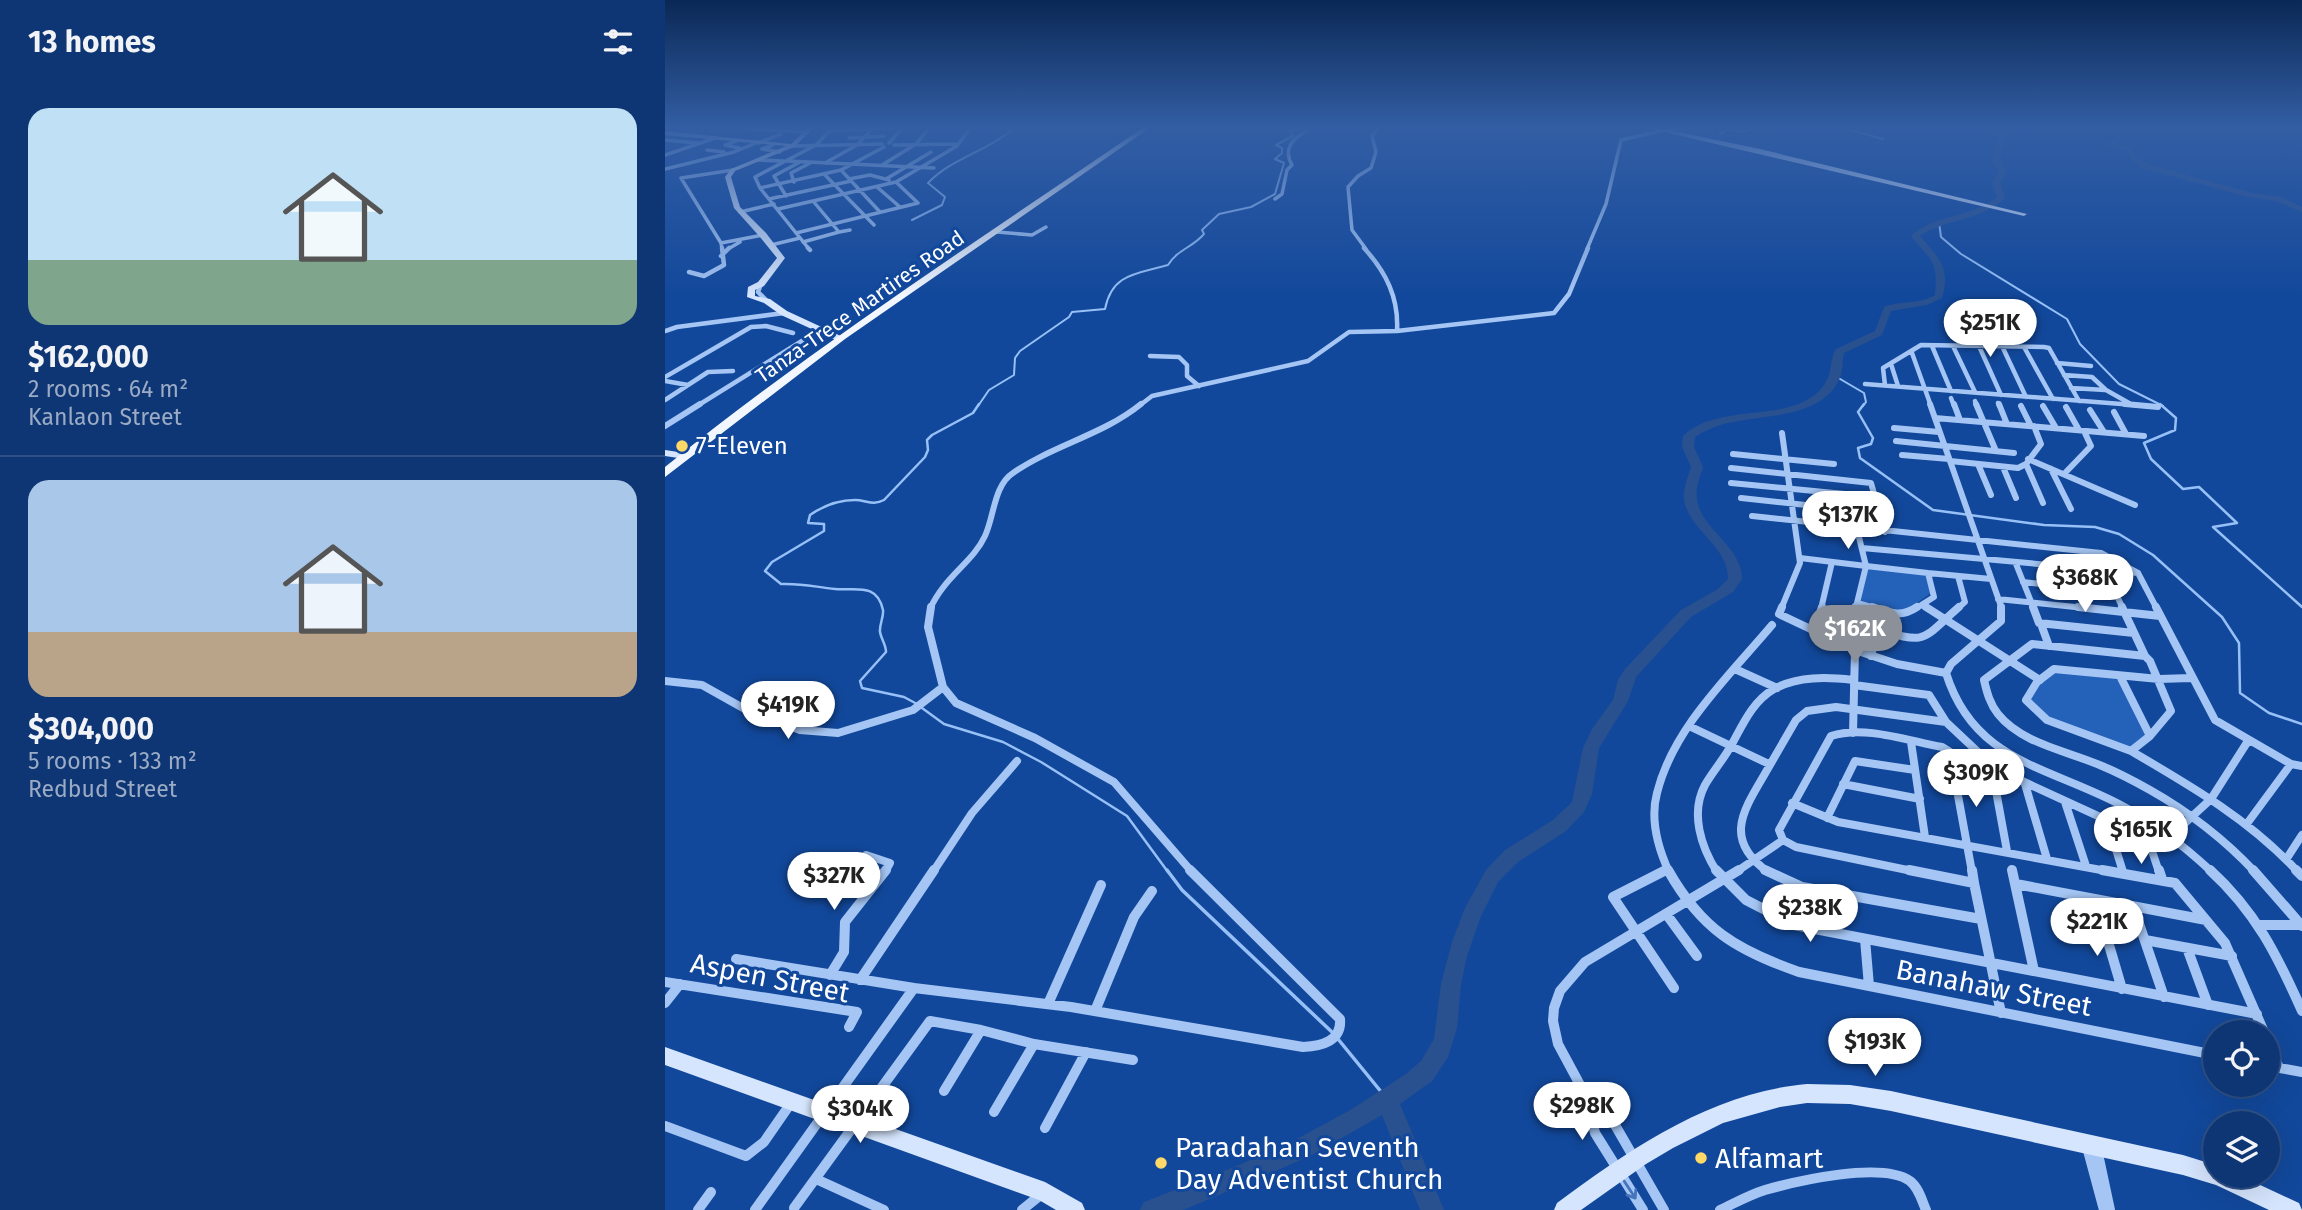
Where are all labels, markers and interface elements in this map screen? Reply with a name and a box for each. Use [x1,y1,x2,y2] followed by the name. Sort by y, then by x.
[599,23,637,61] icon: filters
[28,24,156,60] text: 13 homes
[270,154,396,280] icon: home
[751,225,969,389] street label: Tanza-Trece Martires Road
[1941,300,2039,359] pin: $251K
[1960,308,2020,336] text: $251K
[28,339,149,375] text: $162,000
[28,375,188,403] text: 2 rooms · 64 m²
[28,403,182,431] text: Kanlaon Street
[696,432,788,460] place label: 7-Eleven
[674,438,690,454] marker: 7-Eleven
[1799,491,1897,551] pin: $137K
[1818,500,1878,528] text: $137K
[270,526,396,652] icon: home
[2036,554,2134,614] pin: $368K
[2052,563,2118,591] text: $368K
[1806,606,1904,665] pin: $162K
[1824,614,1886,642] text: $162K
[739,682,837,741] pin: $419K
[757,690,819,718] text: $419K
[28,711,154,747] text: $304,000
[28,747,197,775] text: 5 rooms · 133 m²
[1927,750,2025,809] pin: $309K
[1943,758,2009,786] text: $309K
[28,775,177,803] text: Redbud Street
[2092,806,2190,866] pin: $165K
[2110,815,2172,843] text: $165K
[785,852,883,912] pin: $327K
[803,861,865,889] text: $327K
[1761,884,1859,944] pin: $238K
[1778,893,1842,921] text: $238K
[2048,898,2146,958] pin: $221K
[2067,907,2127,935] text: $221K
[688,946,853,1010] street label: Aspen Street
[1893,953,2096,1023] street label: Banahaw Street
[1826,1018,1924,1078] pin: $193K
[2203,1020,2280,1188] map controls
[2203,1020,2280,1097] button: locate
[1844,1027,1906,1055] text: $193K
[1533,1082,1631,1142] pin: $298K
[811,1086,909,1145] pin: $304K
[1550,1091,1614,1119] text: $298K
[827,1094,893,1122] text: $304K
[2203,1111,2280,1188] button: layers
[1175,1131,1443,1196] place label: Paradahan Seventh Day Adventist Church
[1715,1142,1824,1175] place label: Alfamart
[1693,1150,1709,1166] marker: Alfamart
[1153,1155,1169,1171] marker: Paradahan Seventh Day Adventist Church
[1622,1180,1637,1199] one-way arrow

